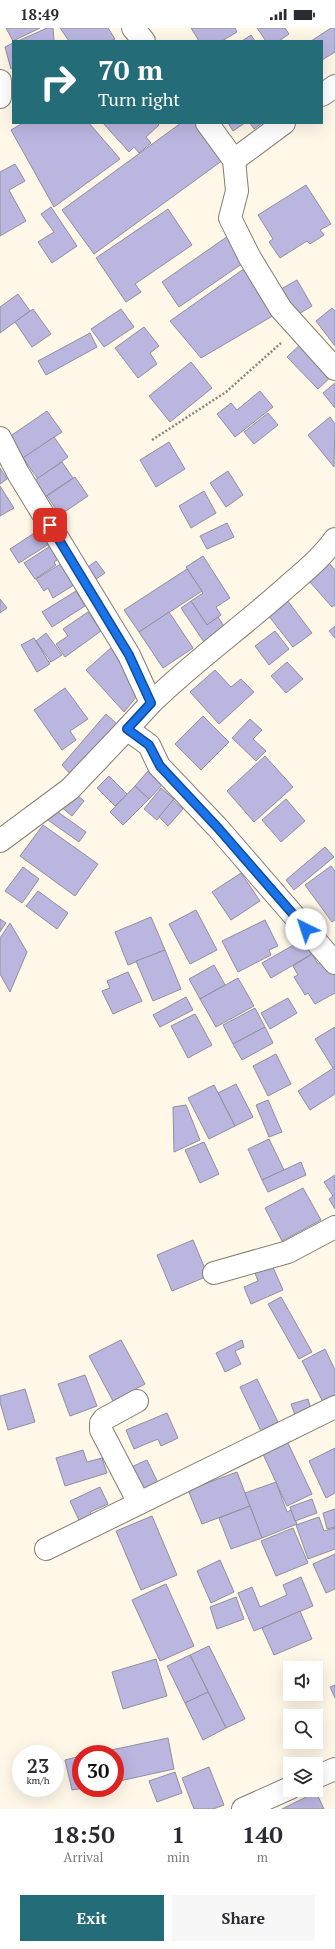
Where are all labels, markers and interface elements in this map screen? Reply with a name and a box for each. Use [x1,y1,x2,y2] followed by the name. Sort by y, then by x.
[20,4,59,24] text: 18:49
[98,51,163,88] text: 70 m
[32,56,84,108] icon: right
[98,87,180,111] text: Turn right
[33,508,67,542] pin
[39,514,61,536] icon: arrive
[285,908,327,950] position arrow
[283,1661,323,1797] map controls
[283,1661,323,1701] button: sound
[283,1709,323,1749] button: search
[72,1745,124,1797] speed limit sign: 30
[27,1752,49,1779] text: 23
[283,1757,323,1797] button: layers
[26,1774,50,1787] text: km/h
[52,1818,115,1850] text: 18:50
[172,1818,185,1850] text: 1
[242,1818,283,1850] text: 140
[64,1848,103,1866] text: Arrival
[167,1848,190,1866] text: min
[257,1848,268,1866] text: m
[20,1895,164,1941] button: Exit
[172,1895,315,1941] button: Share

